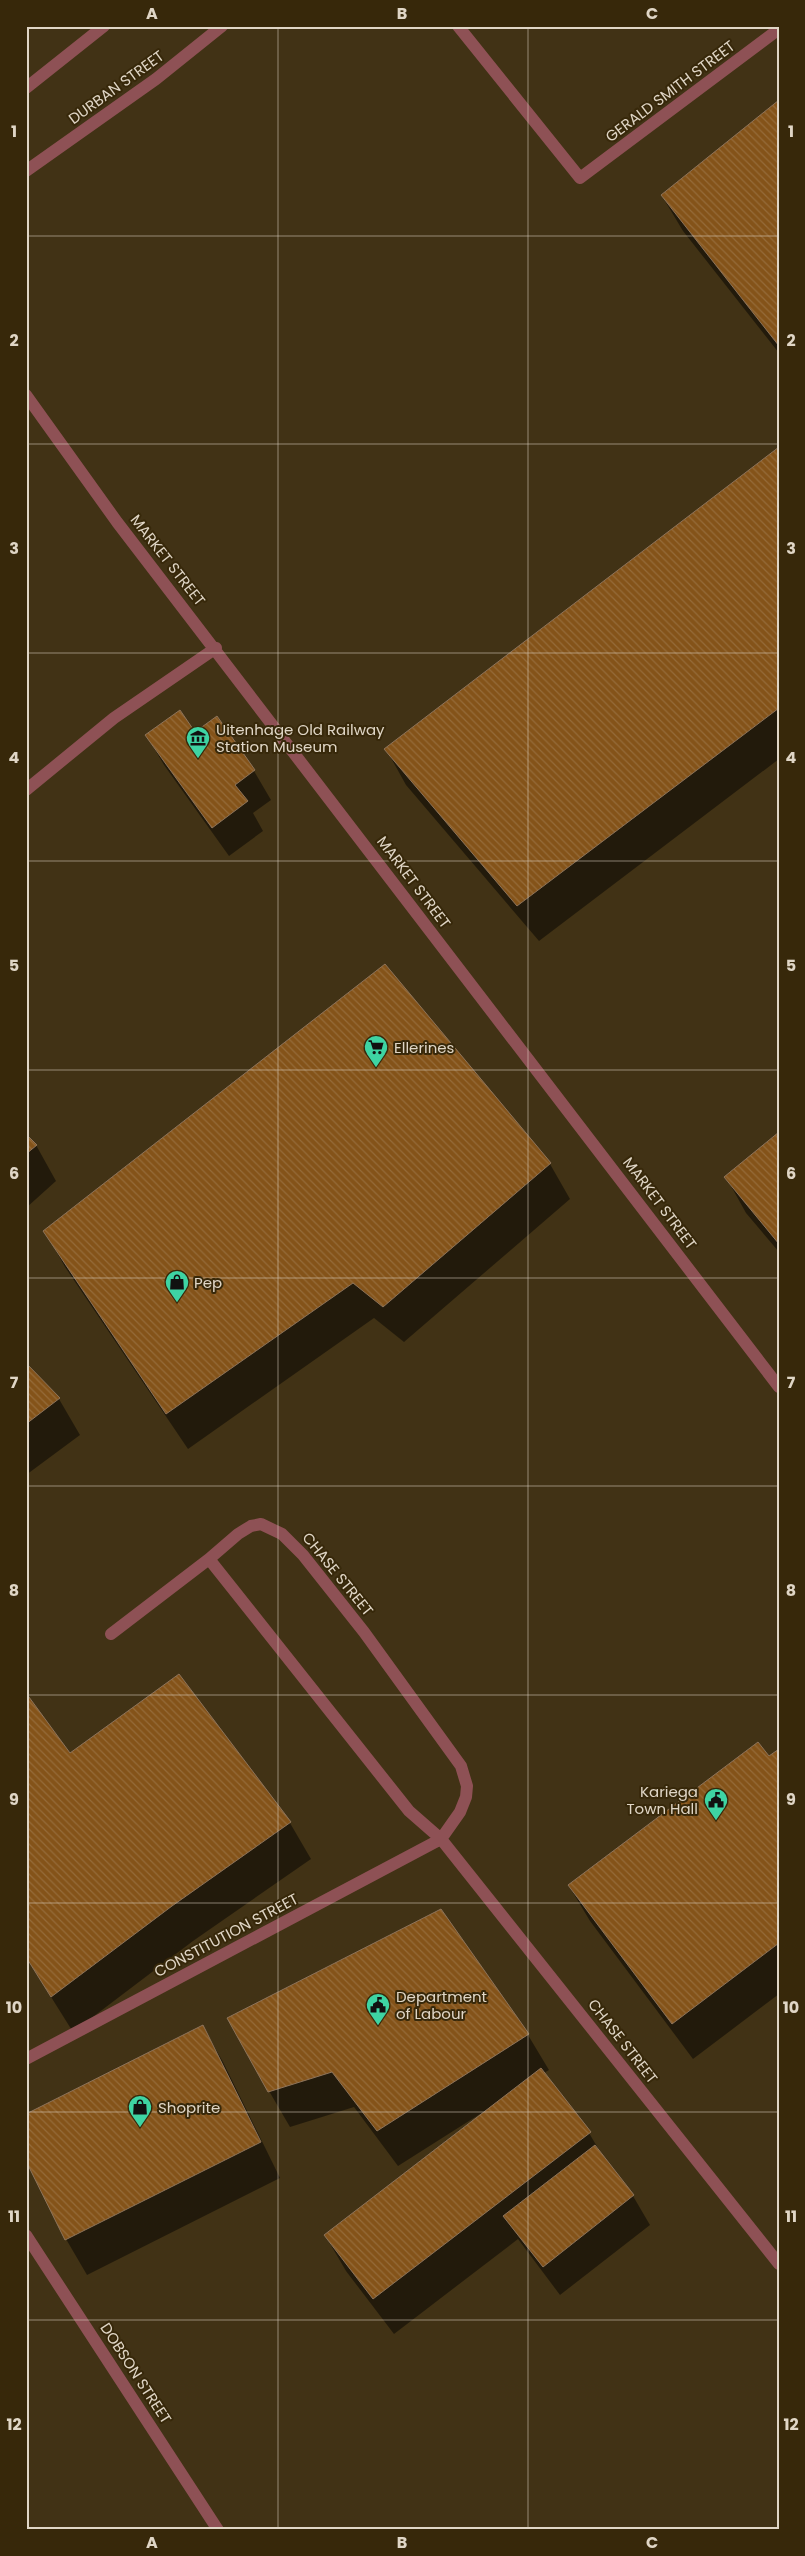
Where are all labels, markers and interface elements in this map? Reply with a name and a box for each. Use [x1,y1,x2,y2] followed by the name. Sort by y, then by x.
[146,2,158,25] text: A
[397,2,407,25] text: B
[646,2,658,25] text: C
[601,35,739,147] street label: GERALD SMITH STREET
[64,45,168,129] street label: DURBAN STREET
[11,120,17,143] text: 1
[788,120,794,143] text: 1
[9,329,19,352] text: 2
[786,329,796,352] text: 2
[126,510,210,610] street label: MARKET STREET
[9,537,19,560] text: 3
[786,537,796,560] text: 3
[216,719,385,757] place label: Uitenhage Old Railway Station Museum
[185,725,211,759] museum icon: Uitenhage Old Railway Station Museum
[9,746,20,769] text: 4
[786,746,797,769] text: 4
[372,832,456,932] street label: MARKET STREET
[9,954,19,977] text: 5
[786,954,796,977] text: 5
[363,1034,389,1068] supermarket icon: Ellerines
[394,1037,455,1058] place label: Ellerines
[618,1153,702,1253] street label: MARKET STREET
[9,1162,19,1185] text: 6
[786,1162,796,1185] text: 6
[164,1269,190,1303] shop icon: Pep
[194,1272,222,1293] place label: Pep
[10,1371,19,1394] text: 7
[787,1371,796,1394] text: 7
[298,1528,378,1620] street label: CHASE STREET
[9,1579,19,1602] text: 8
[786,1579,796,1602] text: 8
[626,1781,698,1819] place label: Kariega Town Hall
[703,1787,729,1821] public building icon: Kariega Town Hall
[9,1788,19,1811] text: 9
[786,1788,796,1811] text: 9
[150,1888,302,1982] street label: CONSTITUTION STREET
[396,1986,487,2024] place label: Department of Labour
[365,1992,391,2026] public building icon: Department of Labour
[583,1994,663,2088] street label: CHASE STREET
[6,1996,22,2019] text: 10
[783,1996,799,2019] text: 10
[127,2094,153,2128] shop icon: Shoprite
[158,2097,220,2118] place label: Shoprite
[8,2205,20,2228] text: 11
[785,2205,797,2228] text: 11
[96,2319,176,2427] street label: DOBSON STREET
[6,2413,22,2436] text: 12
[783,2413,799,2436] text: 12
[146,2531,158,2554] text: A
[397,2531,407,2554] text: B
[646,2531,658,2554] text: C

